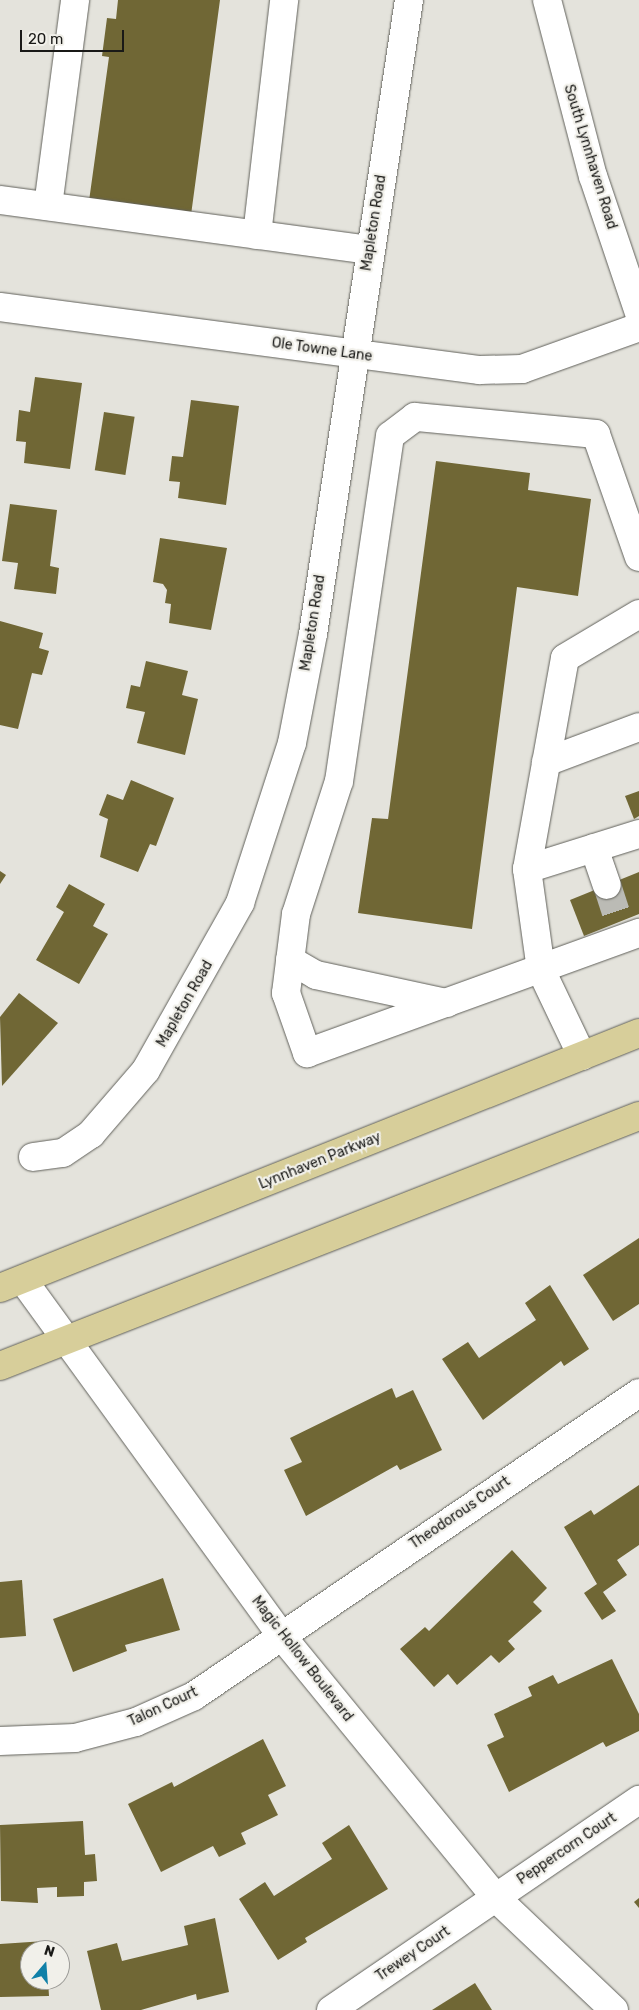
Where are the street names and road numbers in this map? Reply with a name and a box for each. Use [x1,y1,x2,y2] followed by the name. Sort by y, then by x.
[560,83,620,231] street label: South Lynnhaven Road
[358,174,390,272] street label: Mapleton Road
[270,335,374,365] street label: Ole Towne Lane
[297,574,329,672] street label: Mapleton Road
[153,958,217,1050] street label: Mapleton Road
[257,1129,383,1193] street label: Lynnhaven Parkway
[407,1473,513,1553] street label: Theodorous Court
[248,1593,356,1725] street label: Magic Hollow Boulevard
[126,1684,200,1730] street label: Talon Court
[514,1810,620,1888] street label: Peppercorn Court
[373,1923,453,1985] street label: Trewey Court

